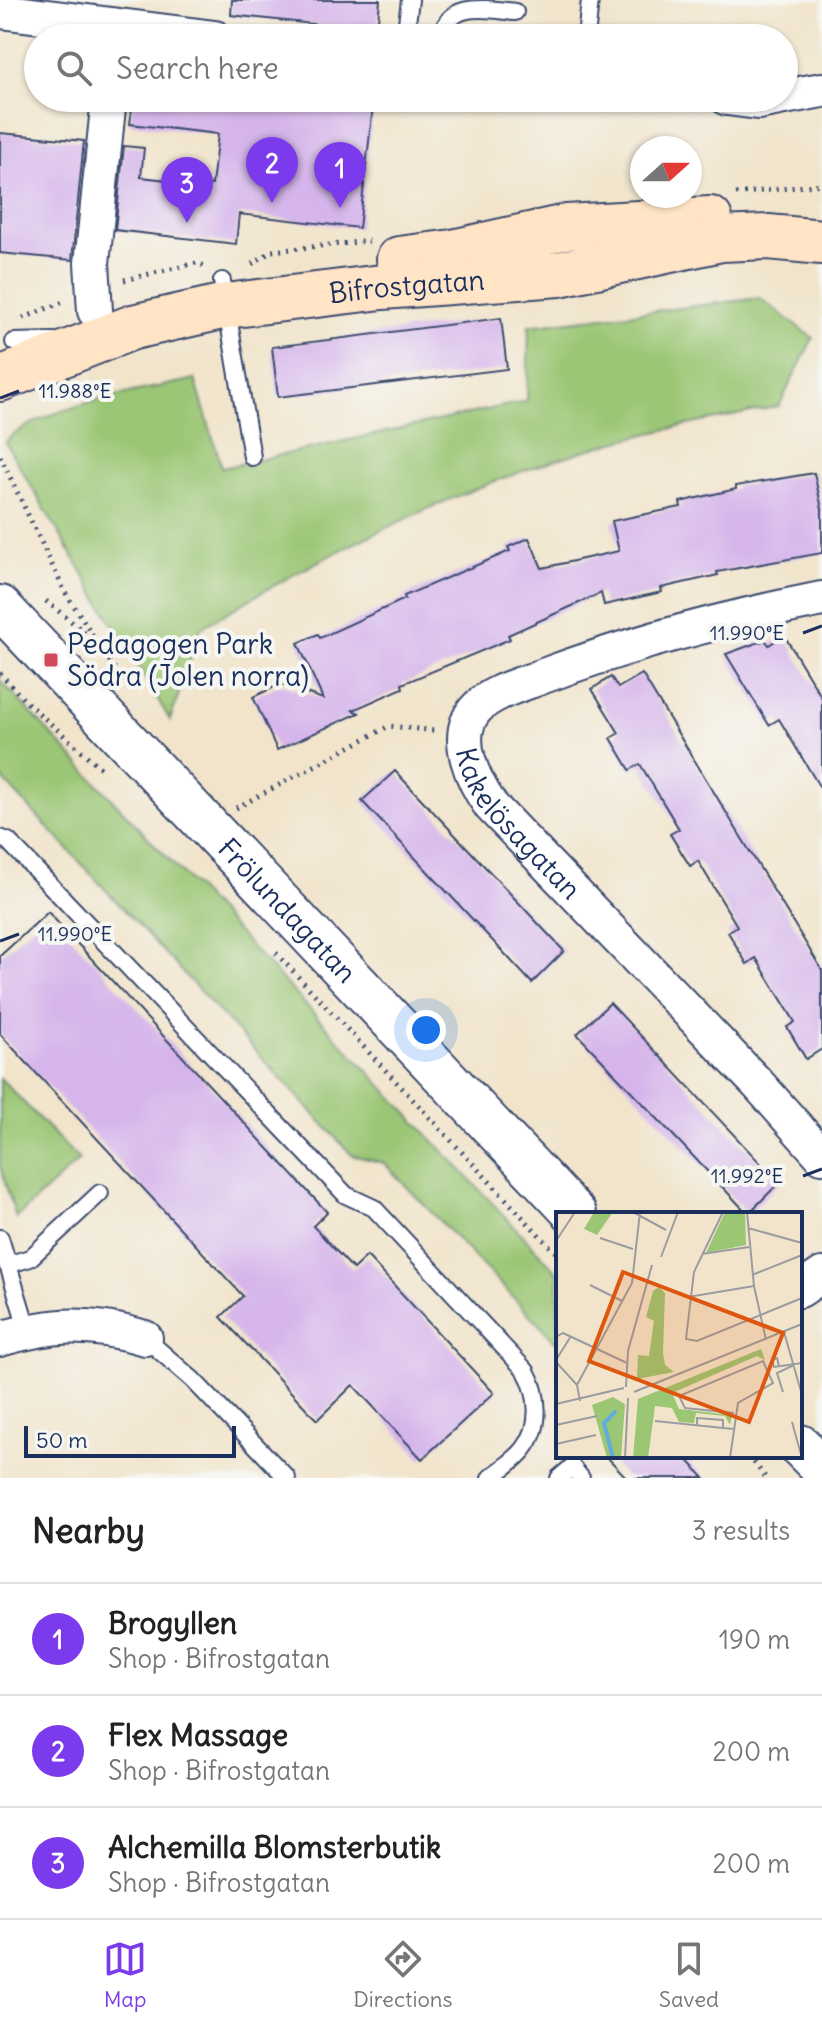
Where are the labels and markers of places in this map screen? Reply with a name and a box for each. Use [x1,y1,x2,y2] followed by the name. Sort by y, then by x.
[246,137,298,203] pin: 2
[314,142,366,208] pin: 1
[161,157,213,223] pin: 3
[67,626,309,694] place label: Pedagogen Park Södra (Jolen norra)
[42,651,60,669] marker: Pedagogen Park Södra (Jolen norra)

